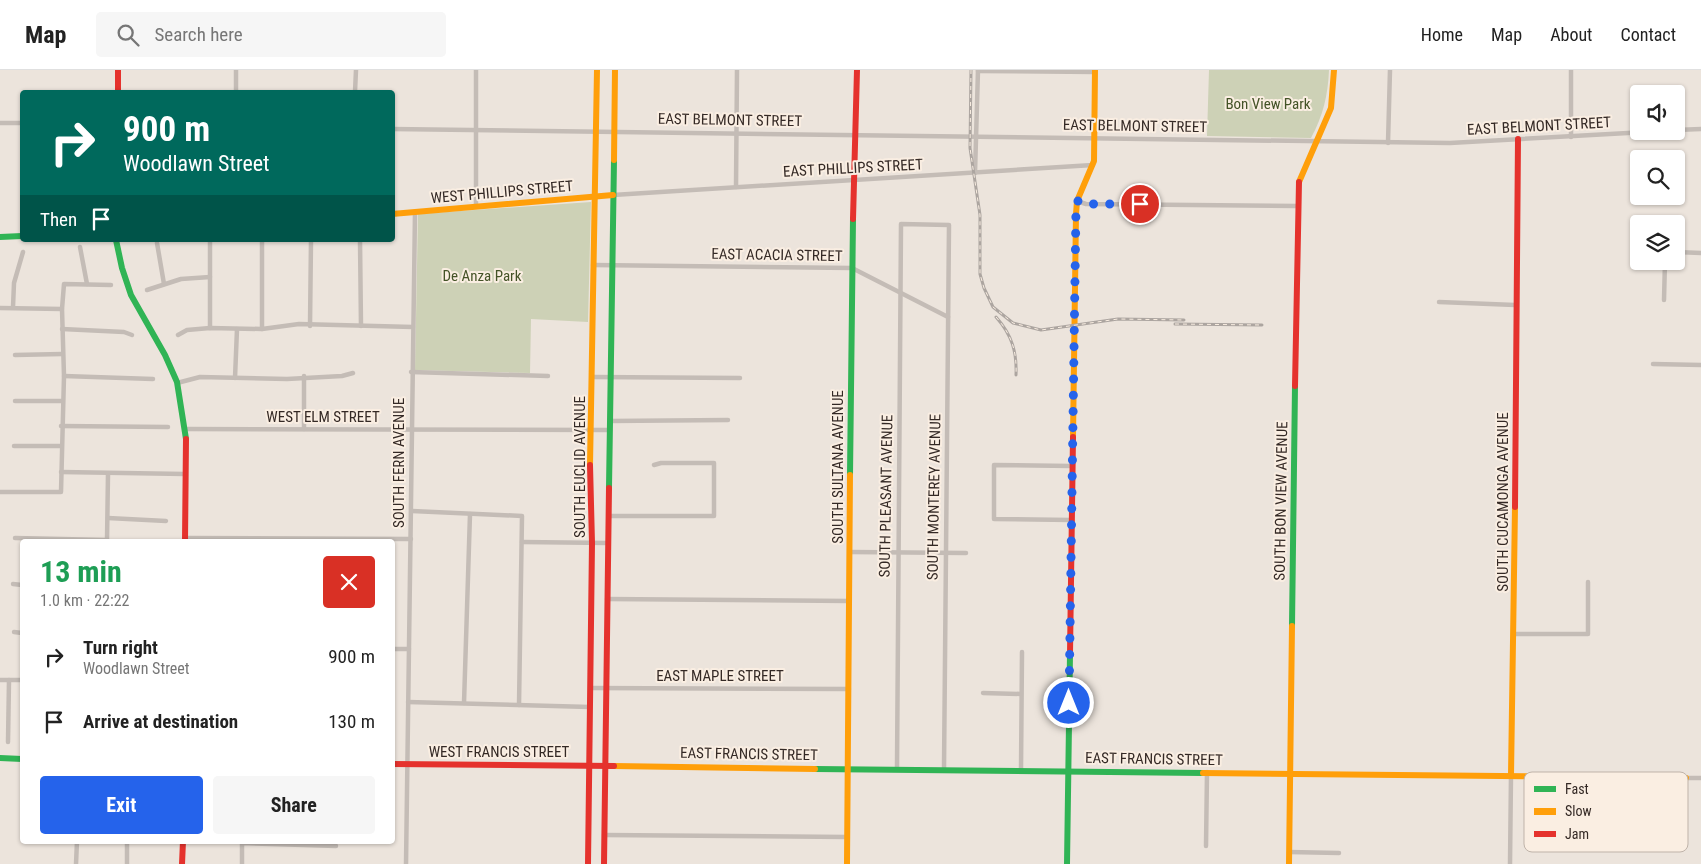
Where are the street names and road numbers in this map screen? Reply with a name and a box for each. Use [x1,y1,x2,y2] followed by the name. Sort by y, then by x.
[658,110,803,130] street label: EAST BELMONT STREET
[1466,113,1612,139] street label: EAST BELMONT STREET
[1063,116,1208,136] street label: EAST BELMONT STREET
[783,155,924,181] street label: EAST PHILLIPS STREET
[430,177,574,207] street label: WEST PHILLIPS STREET
[711,245,843,265] street label: EAST ACACIA STREET
[829,390,847,544] street label: SOUTH SULTANA AVENUE
[571,396,589,538] street label: SOUTH EUCLID AVENUE
[390,398,408,528] street label: SOUTH FERN AVENUE
[266,408,380,426] street label: WEST ELM STREET
[1494,412,1512,592] street label: SOUTH CUCAMONGA AVENUE
[876,414,896,578] street label: SOUTH PLEASANT AVENUE
[924,414,944,580] street label: SOUTH MONTEREY AVENUE
[1271,421,1291,581] street label: SOUTH BON VIEW AVENUE
[656,667,784,685] street label: EAST MAPLE STREET
[429,743,570,761] street label: WEST FRANCIS STREET
[680,744,818,764] street label: EAST FRANCIS STREET
[1085,749,1223,769] street label: EAST FRANCIS STREET

